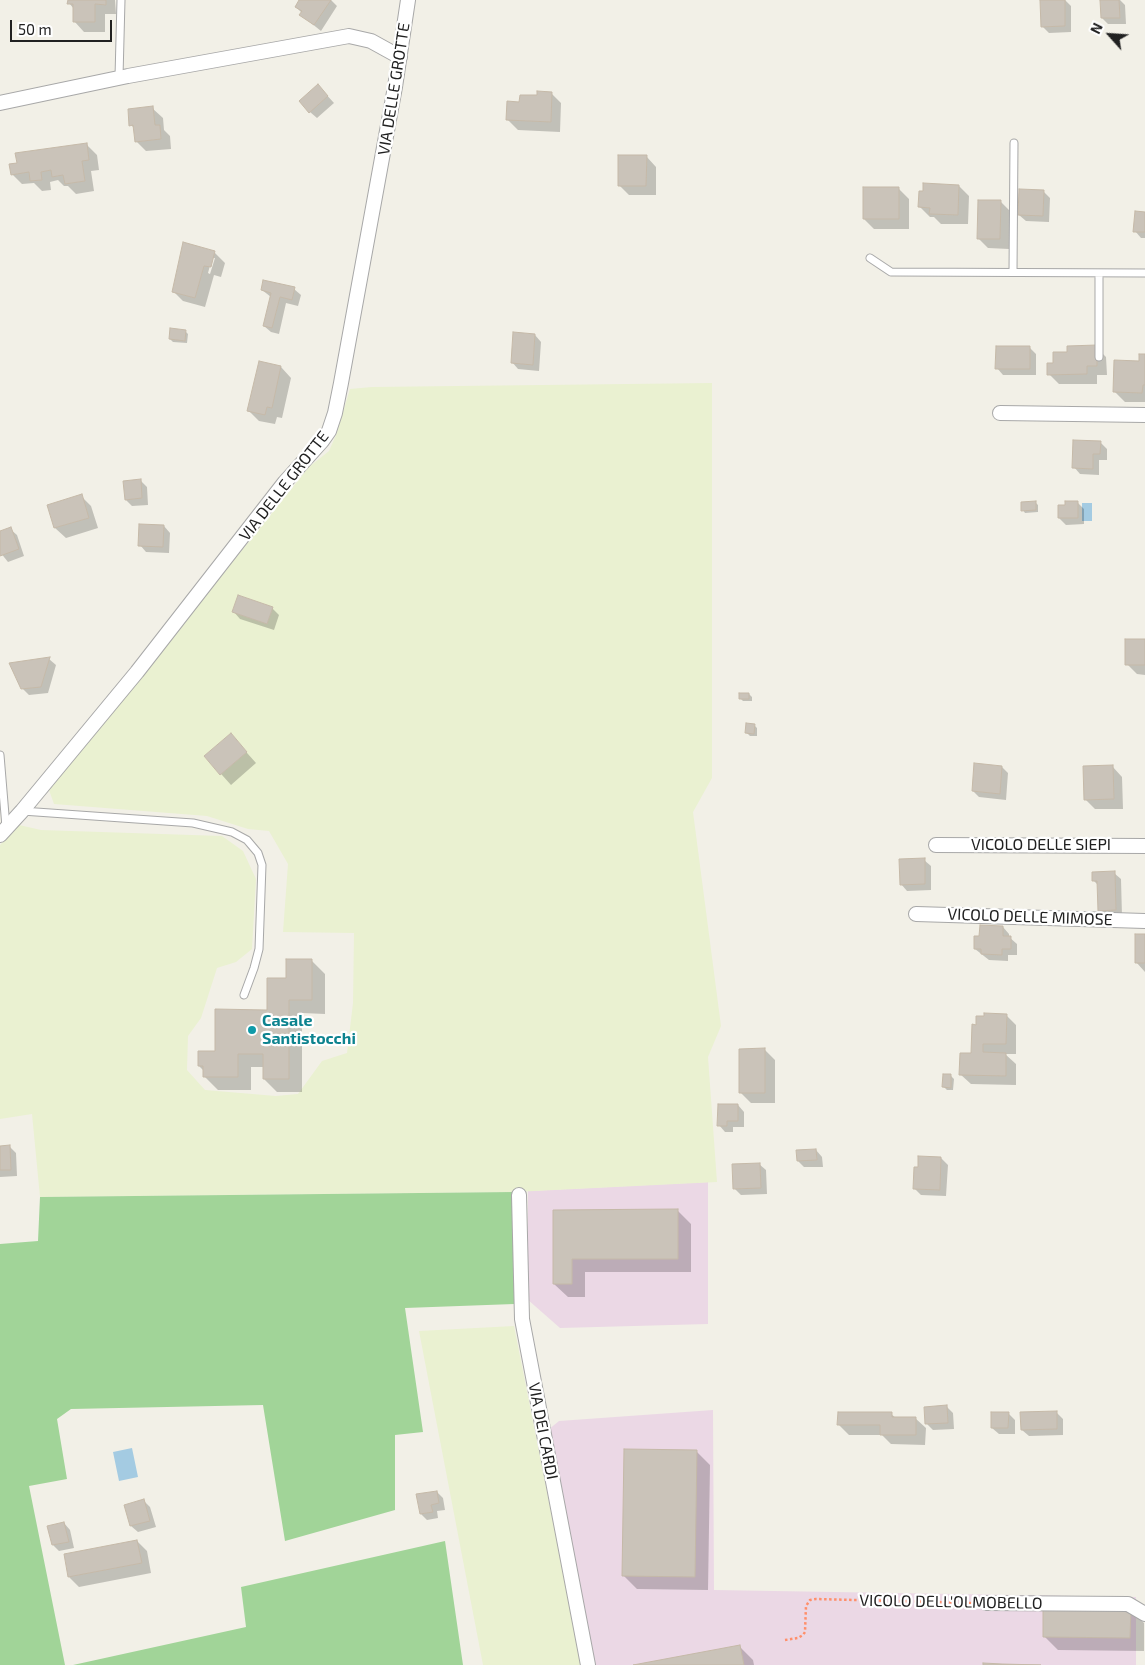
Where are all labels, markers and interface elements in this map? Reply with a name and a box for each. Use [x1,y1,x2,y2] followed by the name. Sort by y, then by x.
[12,10,115,42] scale bar
[1085,10,1135,60] north arrow
[18,20,52,38] text: 50 m
[1086,20,1106,36] text: N
[374,21,414,157] street label: VIA DELLE GROTTE
[235,427,333,545] street label: VIA DELLE GROTTE
[971,835,1111,855] street label: VICOLO DELLE SIEPI
[947,905,1113,929] street label: VICOLO DELLE MIMOSE
[262,1011,356,1049] place label: Casale Santistocchi
[246,1024,258,1036] marker: Casale Santistocchi
[524,1381,562,1481] street label: VIA DEI CARDI
[859,1591,1043,1613] street label: VICOLO DELL'OLMOBELLO

